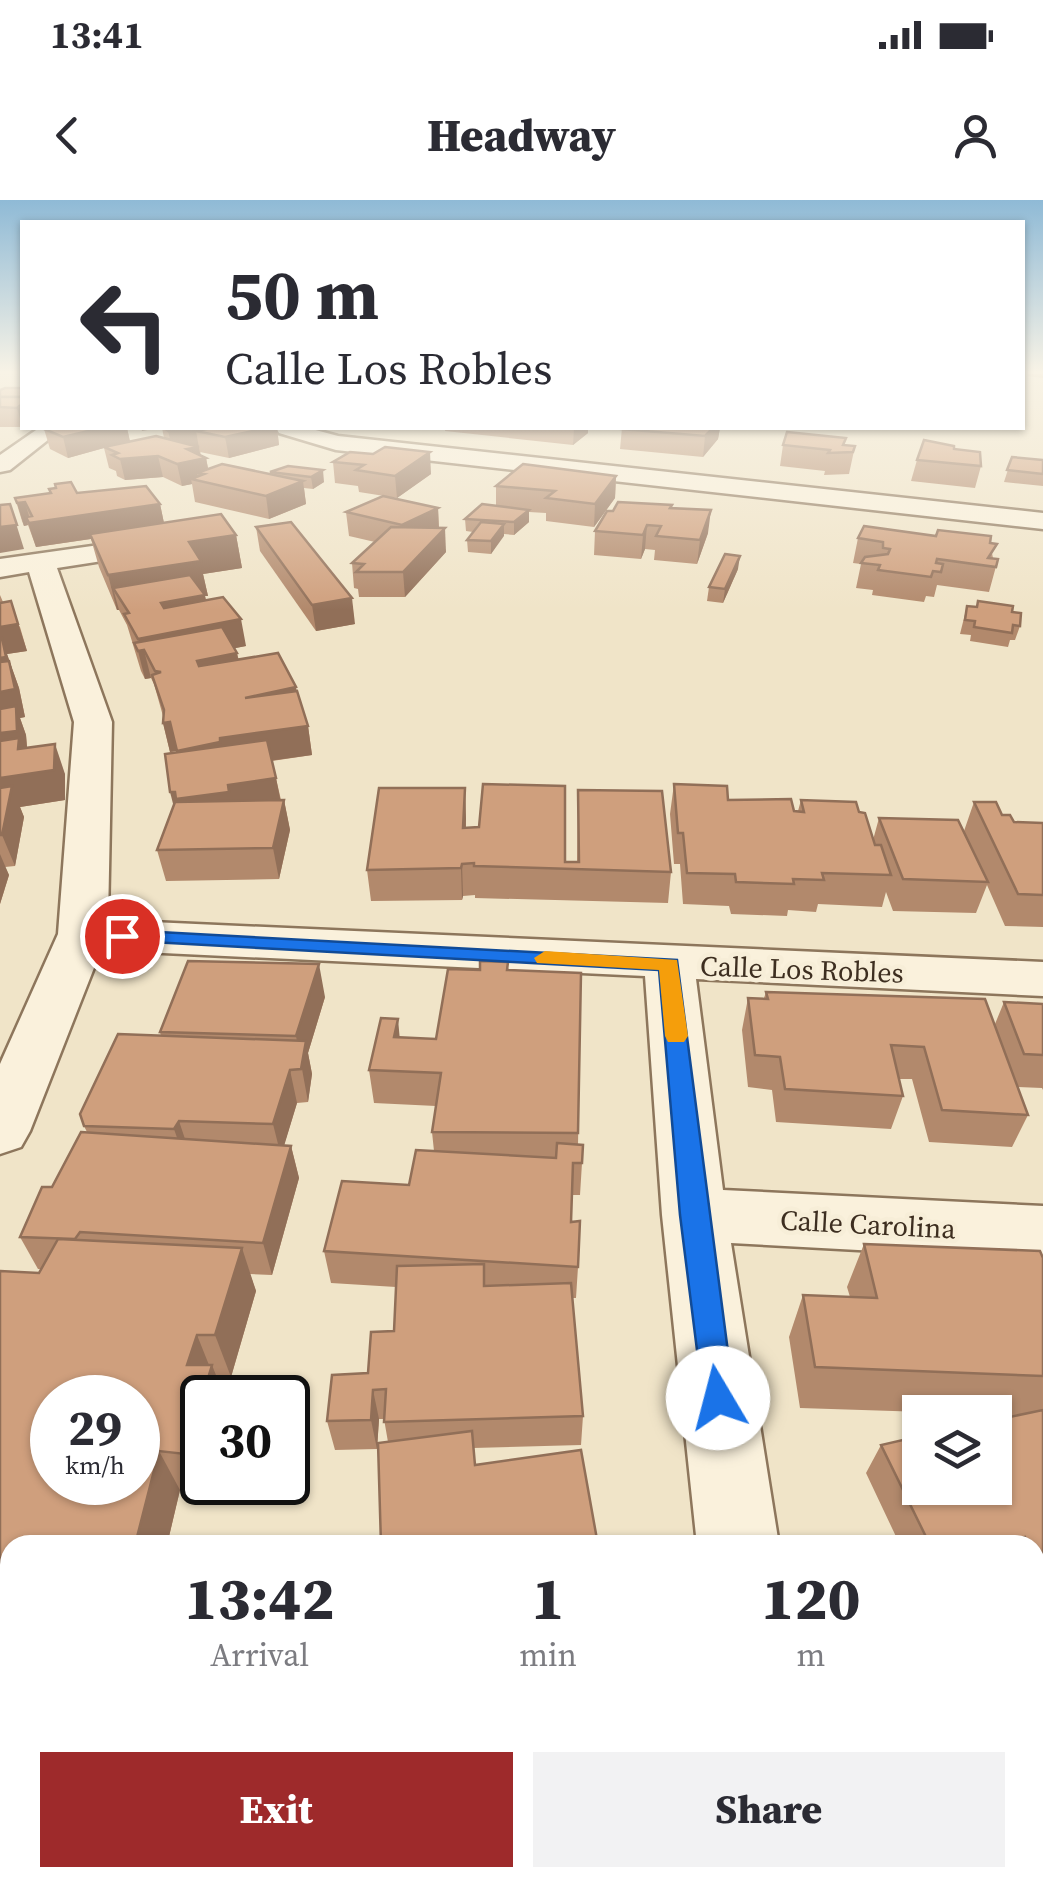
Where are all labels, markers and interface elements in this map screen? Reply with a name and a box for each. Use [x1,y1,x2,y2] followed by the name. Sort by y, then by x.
[50,9,144,61] text: 13:41
[427,104,616,166] text: Headway
[40,108,95,163] icon: back
[948,108,1003,163] icon: person
[225,246,379,342] text: 50 m
[60,260,190,390] icon: left
[225,337,553,399] text: Calle Los Robles
[80,894,165,979] pin
[95,909,150,964] icon: arrive
[699,946,905,992] street label: Calle Los Robles
[779,1200,957,1248] street label: Calle Carolina
[666,1346,770,1450] position arrow
[180,1375,310,1505] speed limit sign: 30
[68,1393,122,1462] text: 29
[902,1395,1012,1505] map controls
[902,1395,1012,1505] button: layers
[65,1448,125,1482] text: km/h
[184,1557,335,1639] text: 13:42
[531,1557,565,1639] text: 1
[761,1557,861,1639] text: 120
[210,1633,309,1677] text: Arrival
[519,1633,577,1677] text: min
[797,1633,825,1677] text: m
[40,1752,513,1867] button: Exit
[533,1752,1005,1867] button: Share

